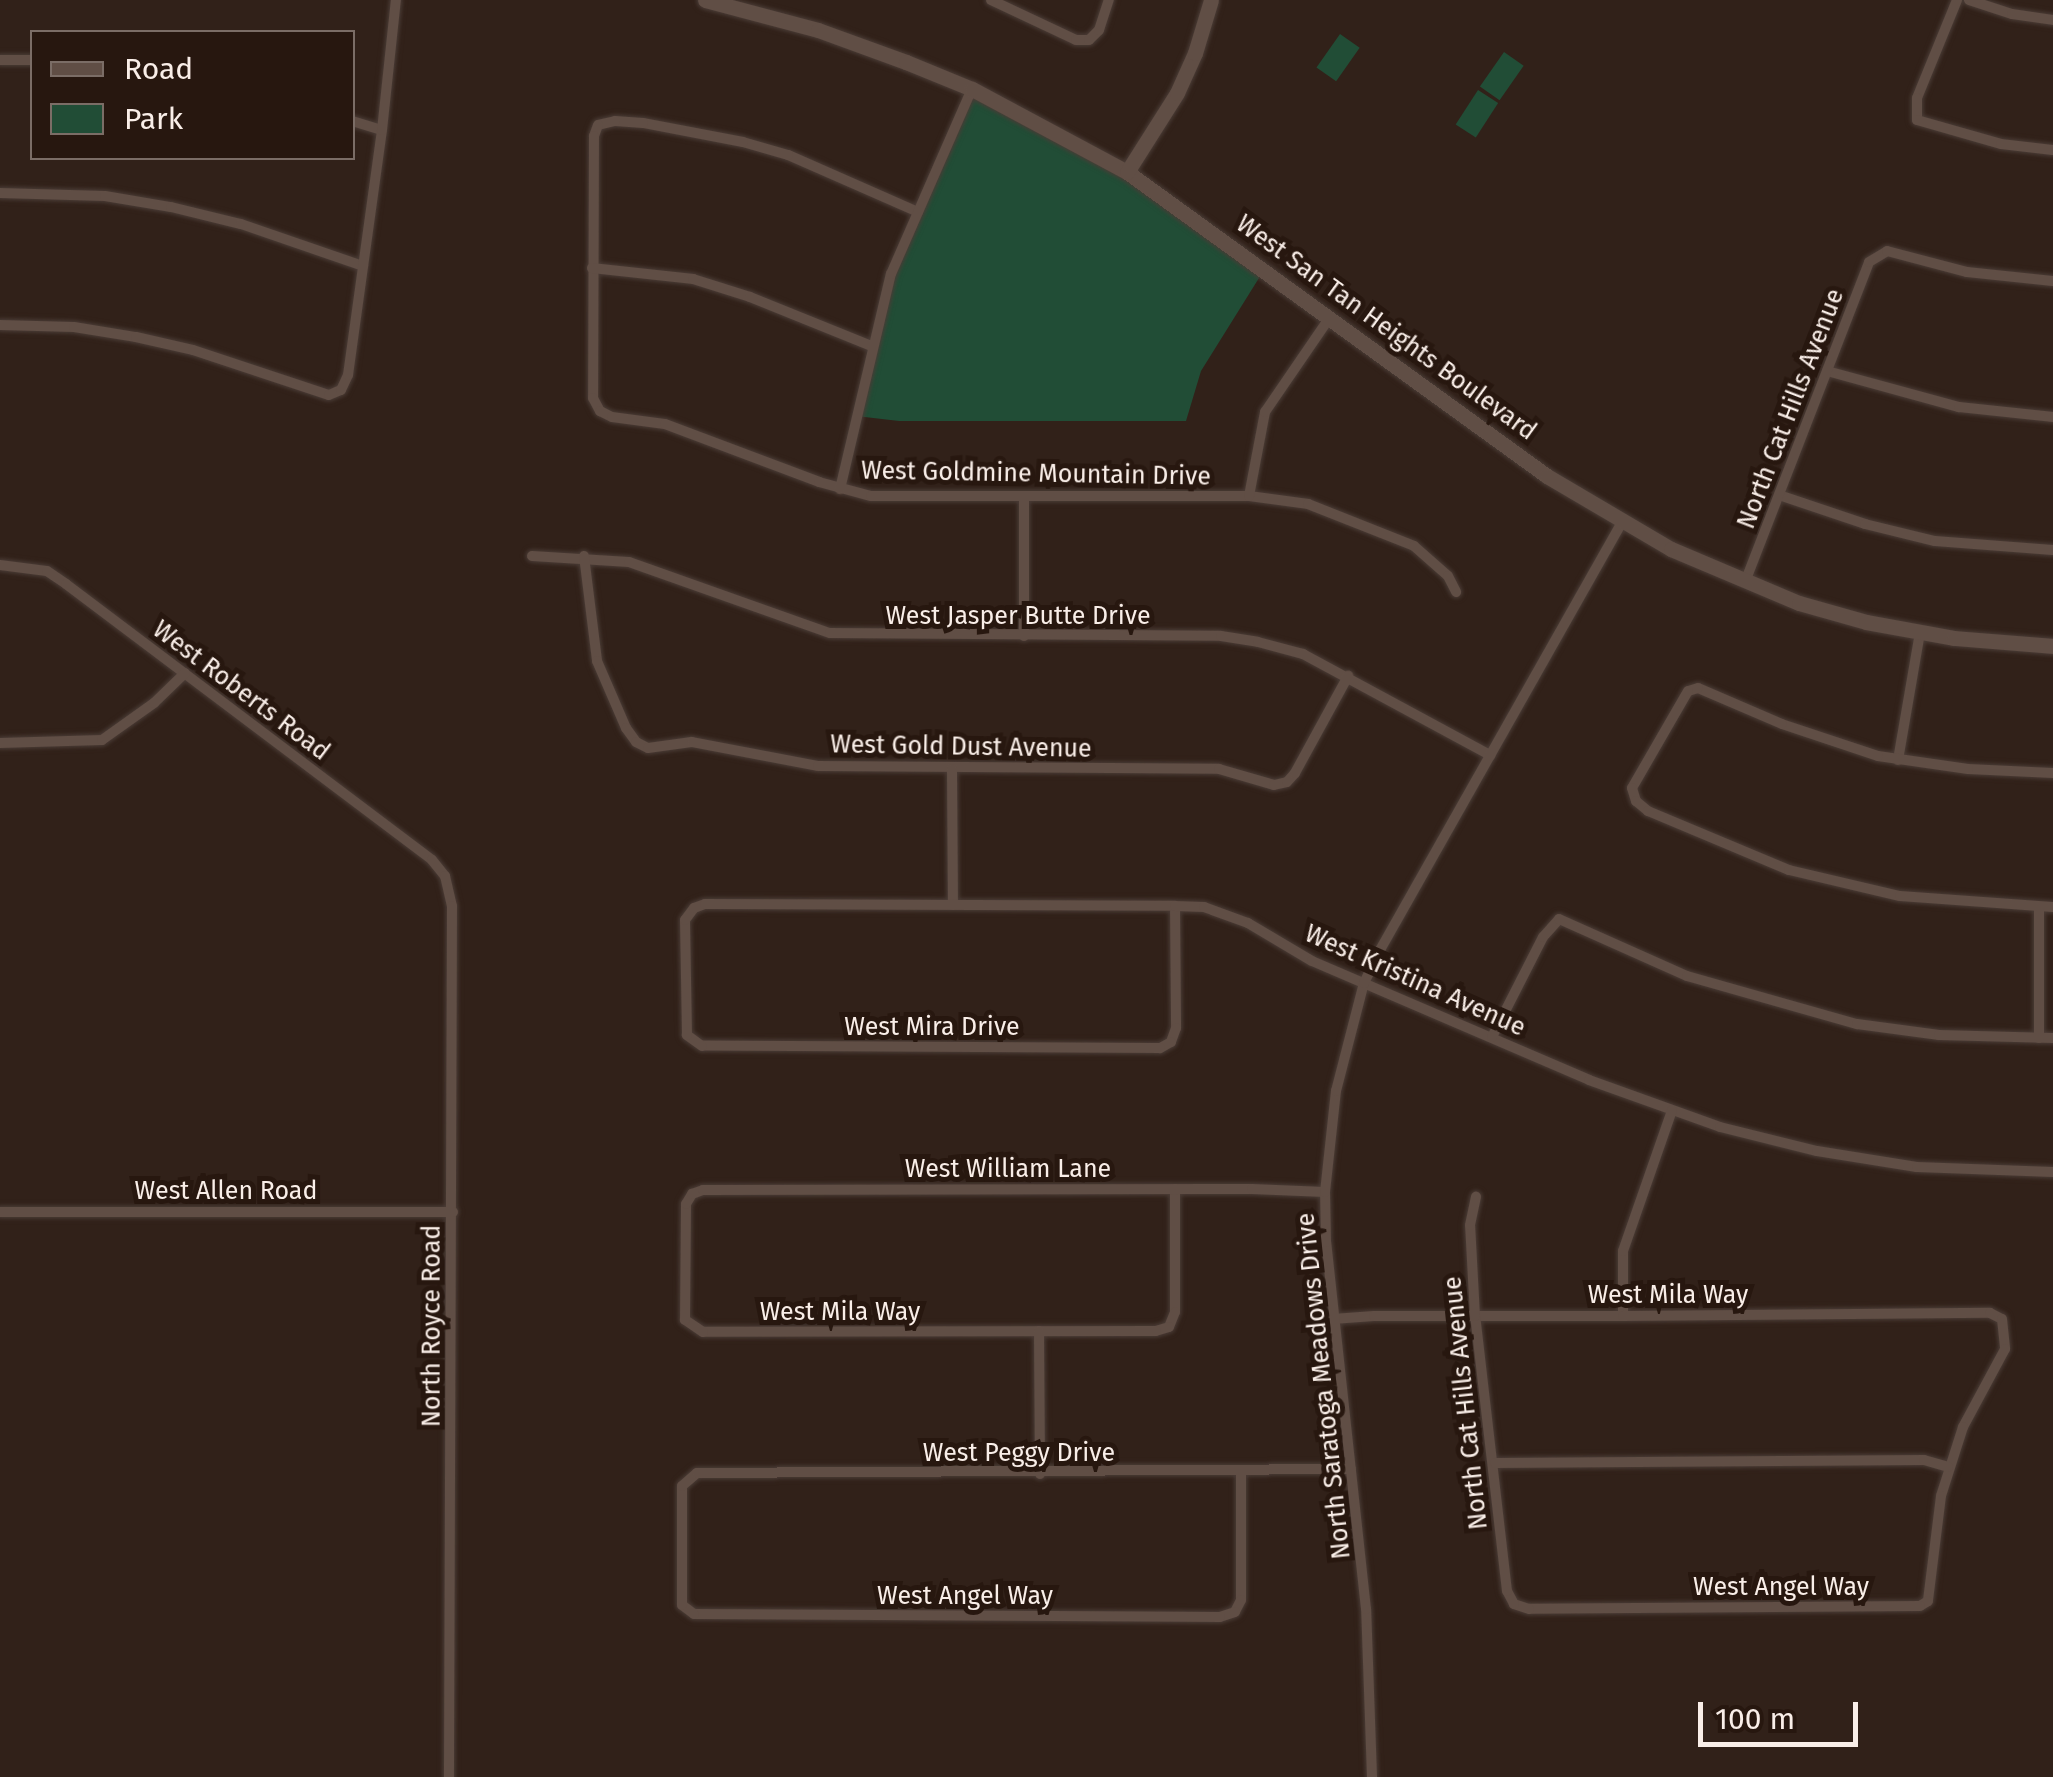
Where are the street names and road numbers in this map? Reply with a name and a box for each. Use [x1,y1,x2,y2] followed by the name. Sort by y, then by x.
[1230,209,1542,447] street label: West San Tan Heights Boulevard
[1731,285,1851,533] street label: North Cat Hills Avenue
[861,456,1211,492] street label: West Goldmine Mountain Drive
[885,601,1151,631] street label: West Jasper Butte Drive
[147,615,335,767] street label: West Roberts Road
[830,730,1092,764] street label: West Gold Dust Avenue
[1300,919,1530,1043] street label: West Kristina Avenue
[844,1012,1020,1042] street label: West Mira Drive
[905,1154,1111,1184] street label: West William Lane
[135,1176,317,1206] street label: West Allen Road
[1291,1211,1357,1561] street label: North Saratoga Meadows Drive
[417,1225,447,1427] street label: North Royce Road
[1438,1275,1494,1531] street label: North Cat Hills Avenue
[1588,1280,1748,1310] street label: West Mila Way
[760,1297,920,1327] street label: West Mila Way
[923,1438,1115,1468] street label: West Peggy Drive
[1693,1572,1869,1602] street label: West Angel Way
[877,1581,1053,1611] street label: West Angel Way

